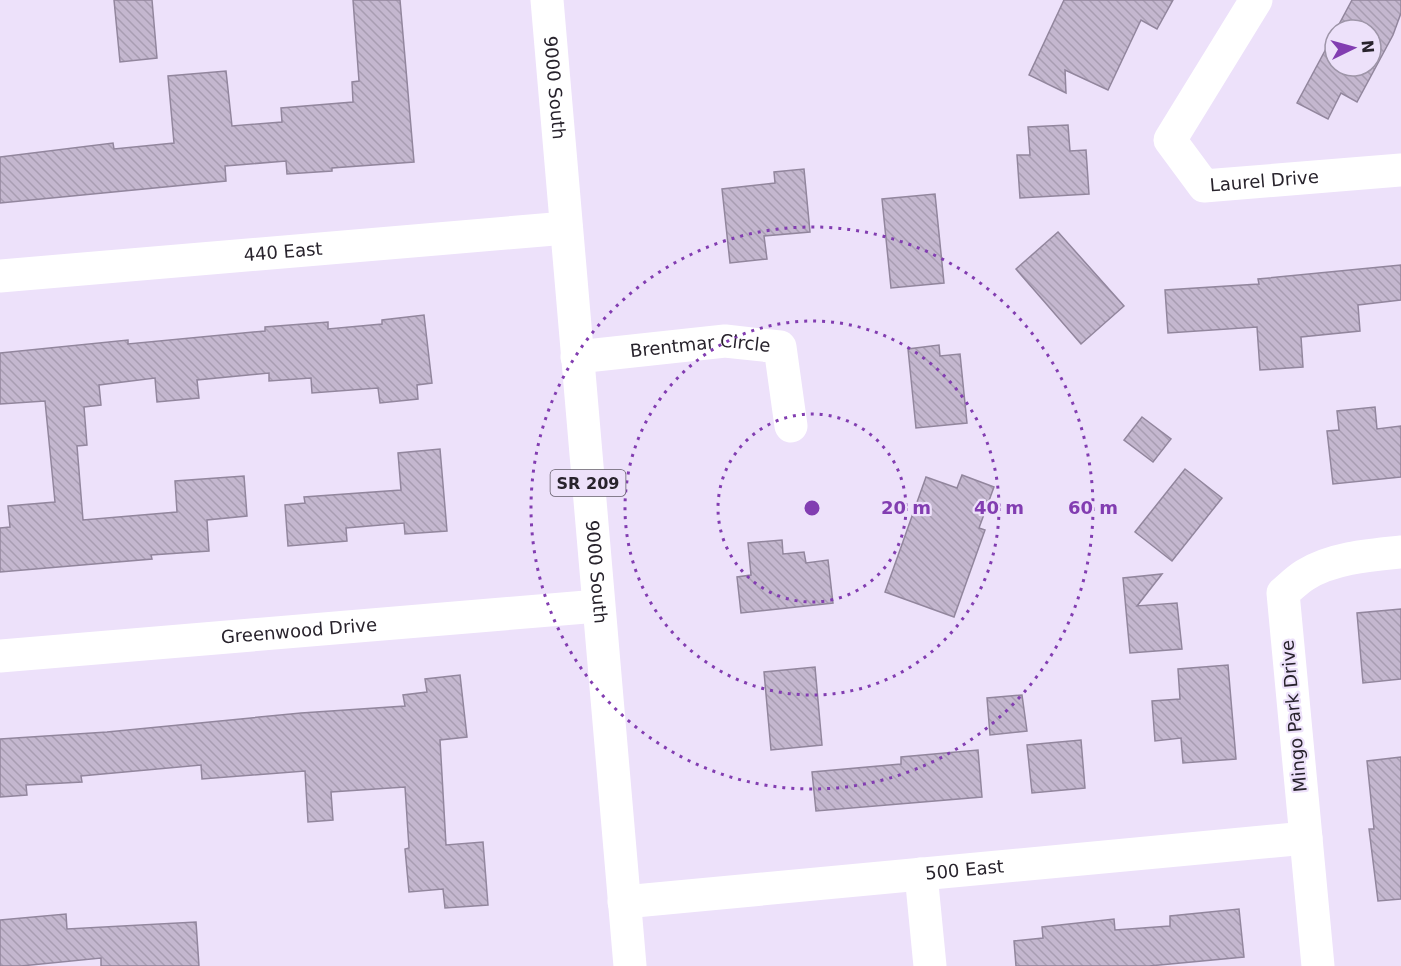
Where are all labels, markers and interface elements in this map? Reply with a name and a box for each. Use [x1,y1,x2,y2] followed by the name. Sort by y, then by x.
[1323,18,1383,78] north arrow
[540,35,570,140] street label: 9000 South
[1357,39,1377,54] text: N
[1209,166,1320,195] street label: Laurel Drive
[243,238,323,265] street label: 440 East
[629,330,772,361] street label: Brentmar Circle
[550,470,626,496] road number: SR 209
[881,497,931,518] text: 20 m
[974,497,1024,518] text: 40 m
[1068,497,1118,518] text: 60 m
[802,498,822,518] centre of rings
[582,519,612,625] street label: 9000 South
[220,614,378,647] street label: Greenwood Drive
[1276,639,1311,793] street label: Mingo Park Drive
[924,855,1005,884] street label: 500 East

